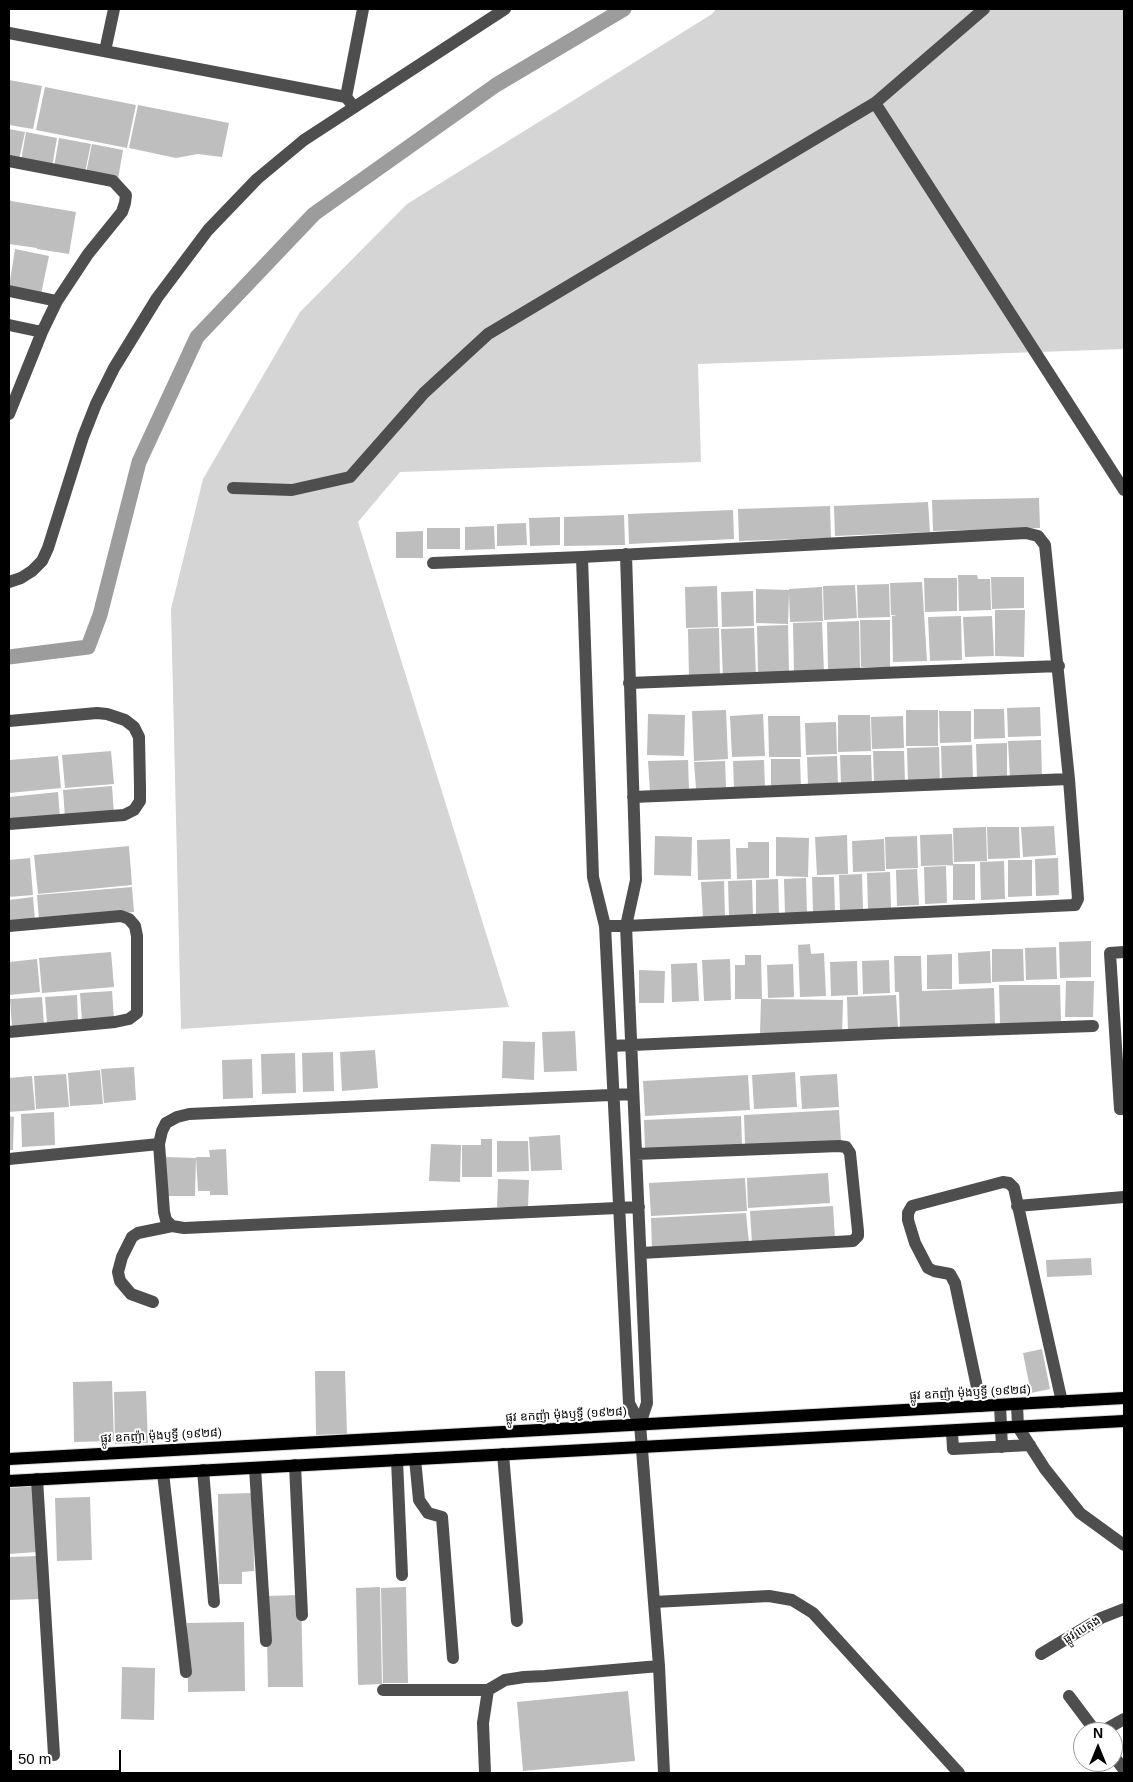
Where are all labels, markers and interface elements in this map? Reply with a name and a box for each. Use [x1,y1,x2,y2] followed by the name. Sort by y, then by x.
[909,1383,1031,1403] street label: ផ្លូវ ឧកញ៉ា ម៉ុងឫទ្ធី (១៩២៨)
[505,1405,627,1425] street label: ផ្លូវ ឧកញ៉ា ម៉ុងឫទ្ធី (១៩២៨)
[100,1426,222,1446] street label: ផ្លូវ ឧកញ៉ា ម៉ុងឫទ្ធី (១៩២៨)
[1061,1613,1103,1647] street label: ផ្លូវ បេតុង
[1073,1722,1123,1772] north arrow
[1093,1725,1103,1741] text: N
[12,1740,124,1772] scale bar
[18,1750,51,1767] text: 50 m

